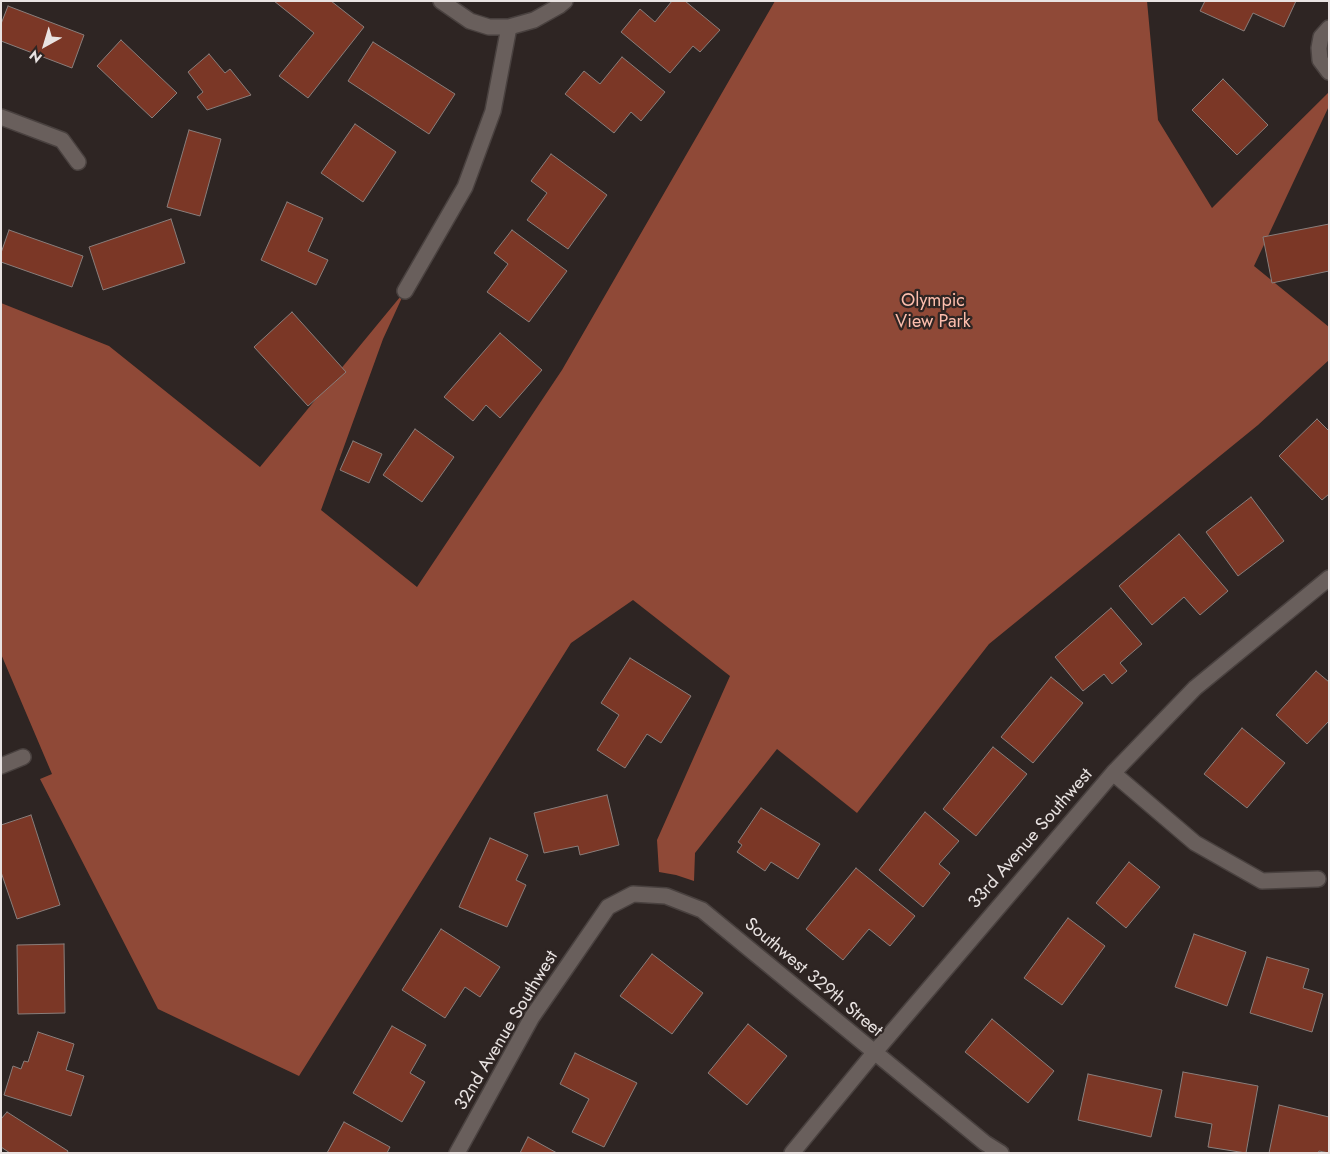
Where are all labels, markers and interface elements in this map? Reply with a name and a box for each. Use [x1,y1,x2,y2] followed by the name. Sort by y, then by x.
[20,20,70,70] north arrow
[25,45,46,68] text: N
[895,291,971,334] park label: Olympic View Park
[964,765,1098,913] street label: 33rd Avenue Southwest
[740,914,886,1042] street label: Southwest 329th Street
[451,947,563,1115] street label: 32nd Avenue Southwest

